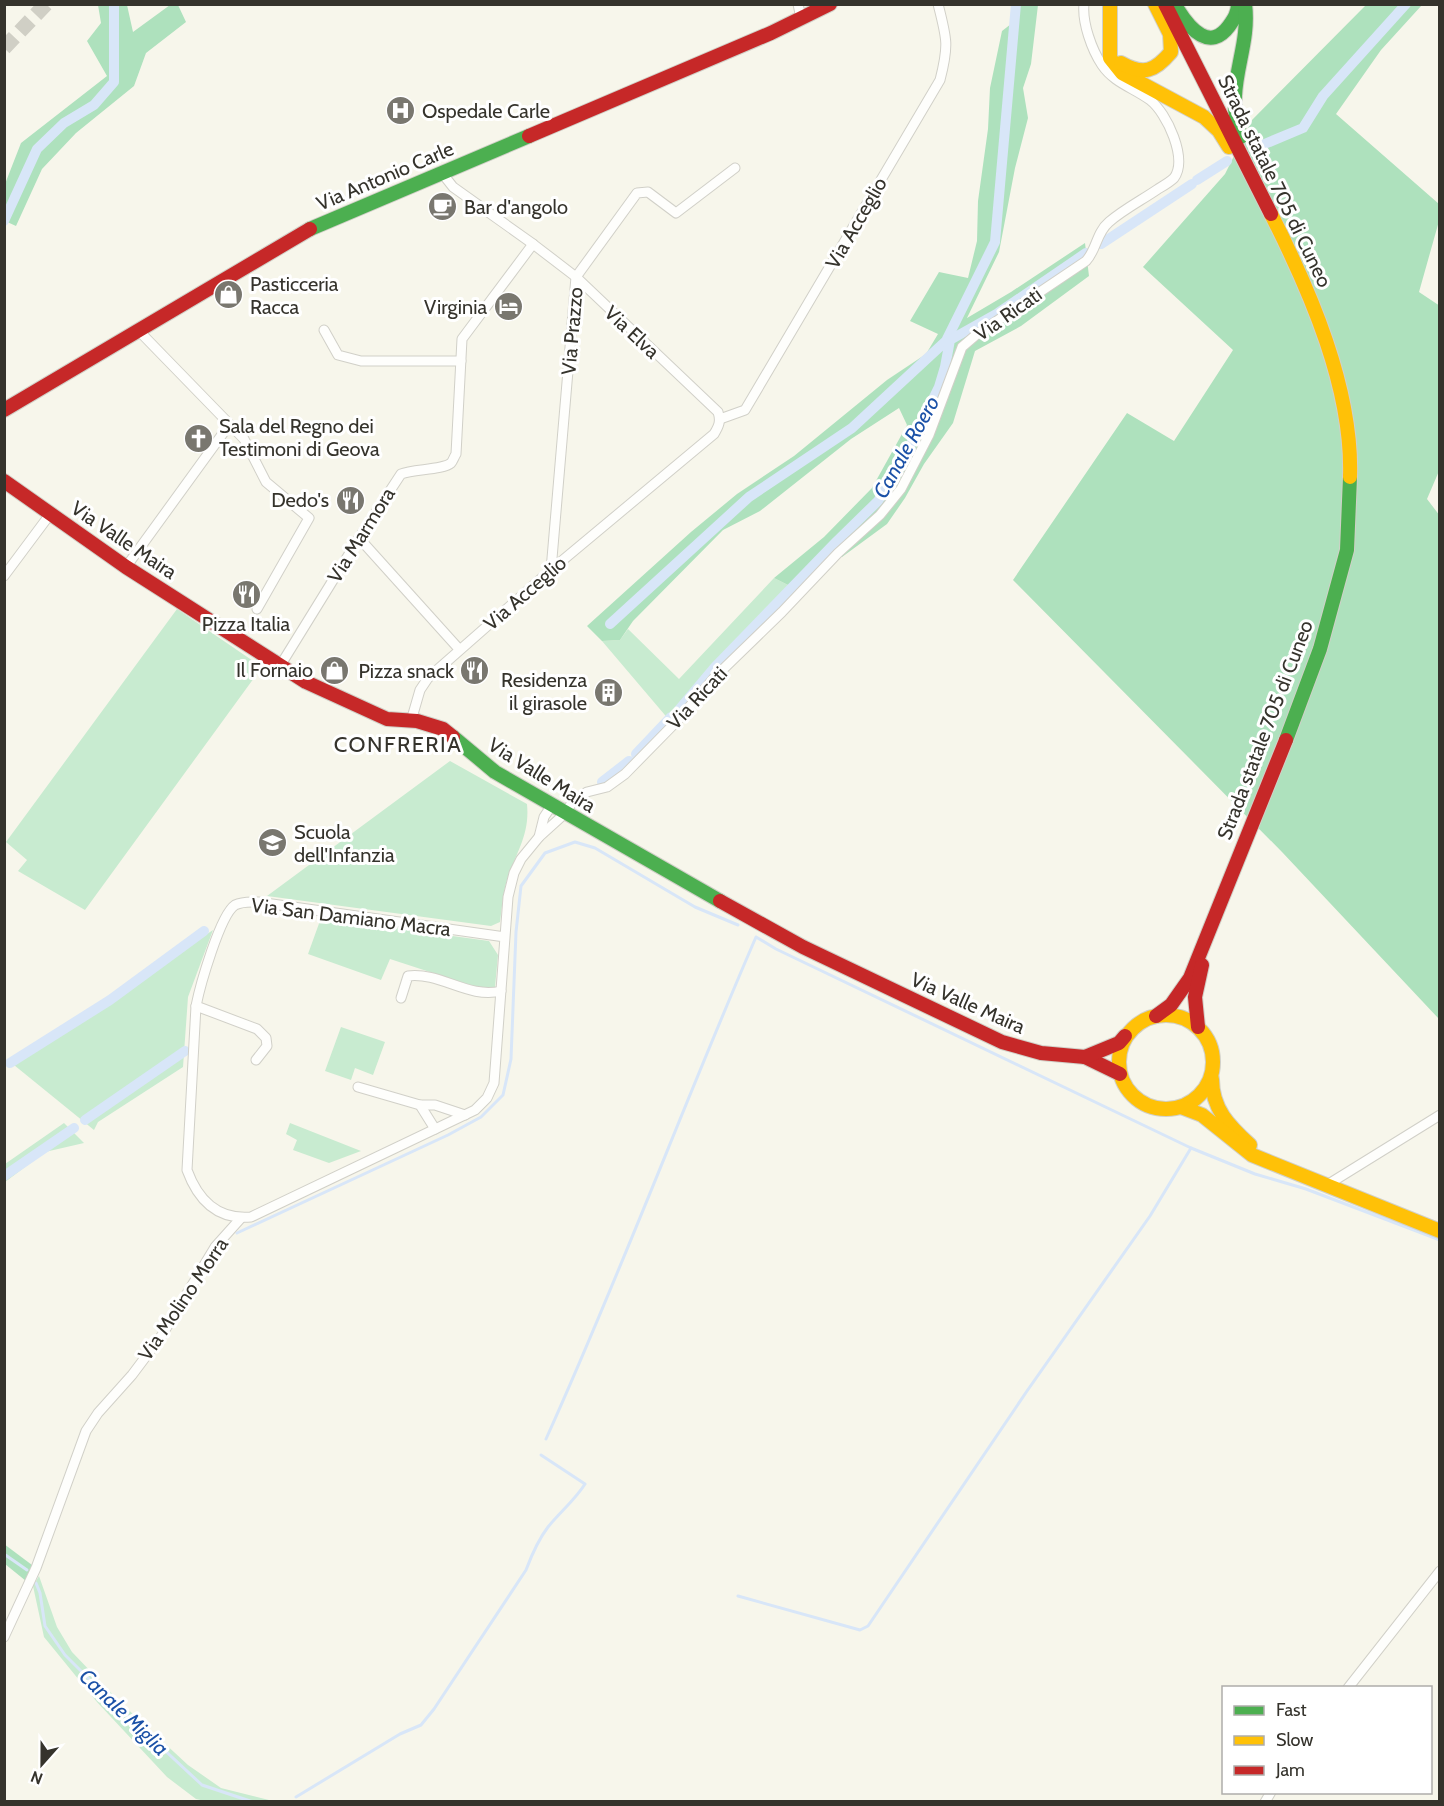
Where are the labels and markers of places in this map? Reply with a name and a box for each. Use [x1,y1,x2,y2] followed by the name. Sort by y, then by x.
[385,95,417,127] hospital icon: Ospedale Carle
[422,99,550,123] place label: Ospedale Carle
[427,191,459,223] cafe icon: Bar d'angolo
[464,195,568,219] place label: Bar d'angolo
[250,272,339,319] place label: Pasticceria Racca
[213,279,245,311] shop icon: Pasticceria Racca
[492,291,524,323] hotel icon: Virginia
[424,295,487,319] place label: Virginia
[219,414,380,461] place label: Sala del Regno dei Testimoni di Geova
[182,422,214,454] church icon: Sala del Regno dei Testimoni di Geova
[334,484,366,516] restaurant icon: Dedo's
[271,488,329,512] place label: Dedo's
[230,578,262,610] restaurant icon: Pizza Italia
[202,612,291,636] place label: Pizza Italia
[318,654,350,686] shop icon: Il Fornaio
[459,655,491,687] restaurant icon: Pizza snack
[236,658,313,682] place label: Il Fornaio
[358,659,454,683] place label: Pizza snack
[501,668,587,715] place label: Residenza il girasole
[592,676,624,708] building icon: Residenza il girasole
[294,820,395,867] place label: Scuola dell'Infanzia
[257,827,289,859] school or university icon: Scuola dell'Infanzia

